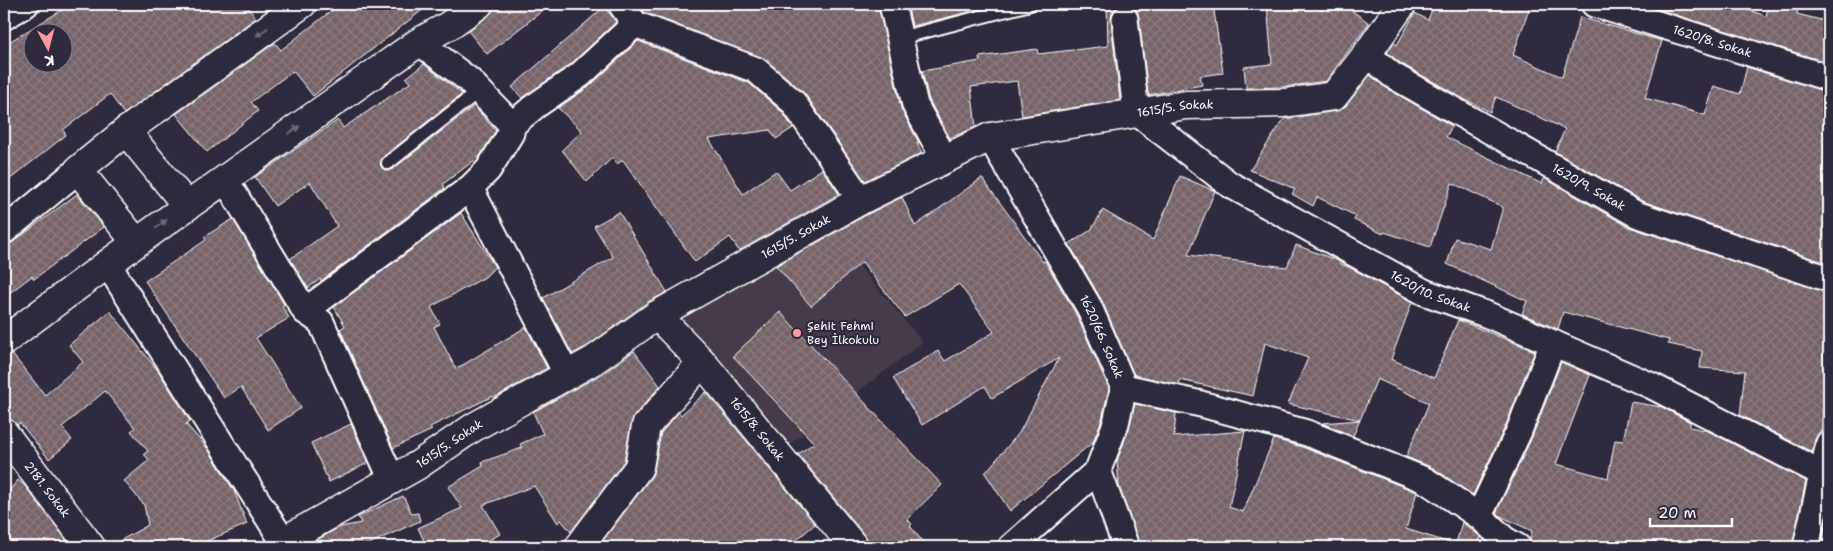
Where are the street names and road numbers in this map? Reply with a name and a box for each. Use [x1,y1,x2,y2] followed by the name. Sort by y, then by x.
[1671,21,1754,61] street label: 1620/8. Sokak
[1136,96,1214,121] street label: 1615/5. Sokak
[1549,160,1628,214] street label: 1620/9. Sokak
[758,211,833,263] street label: 1615/5. Sokak
[1387,267,1473,316] street label: 1620/10. Sokak
[1076,292,1127,381] street label: 1620/66. Sokak
[726,394,788,464] street label: 1615/8. Sokak
[413,416,486,472] street label: 1615/5. Sokak
[21,458,74,521] street label: 2181. Sokak

